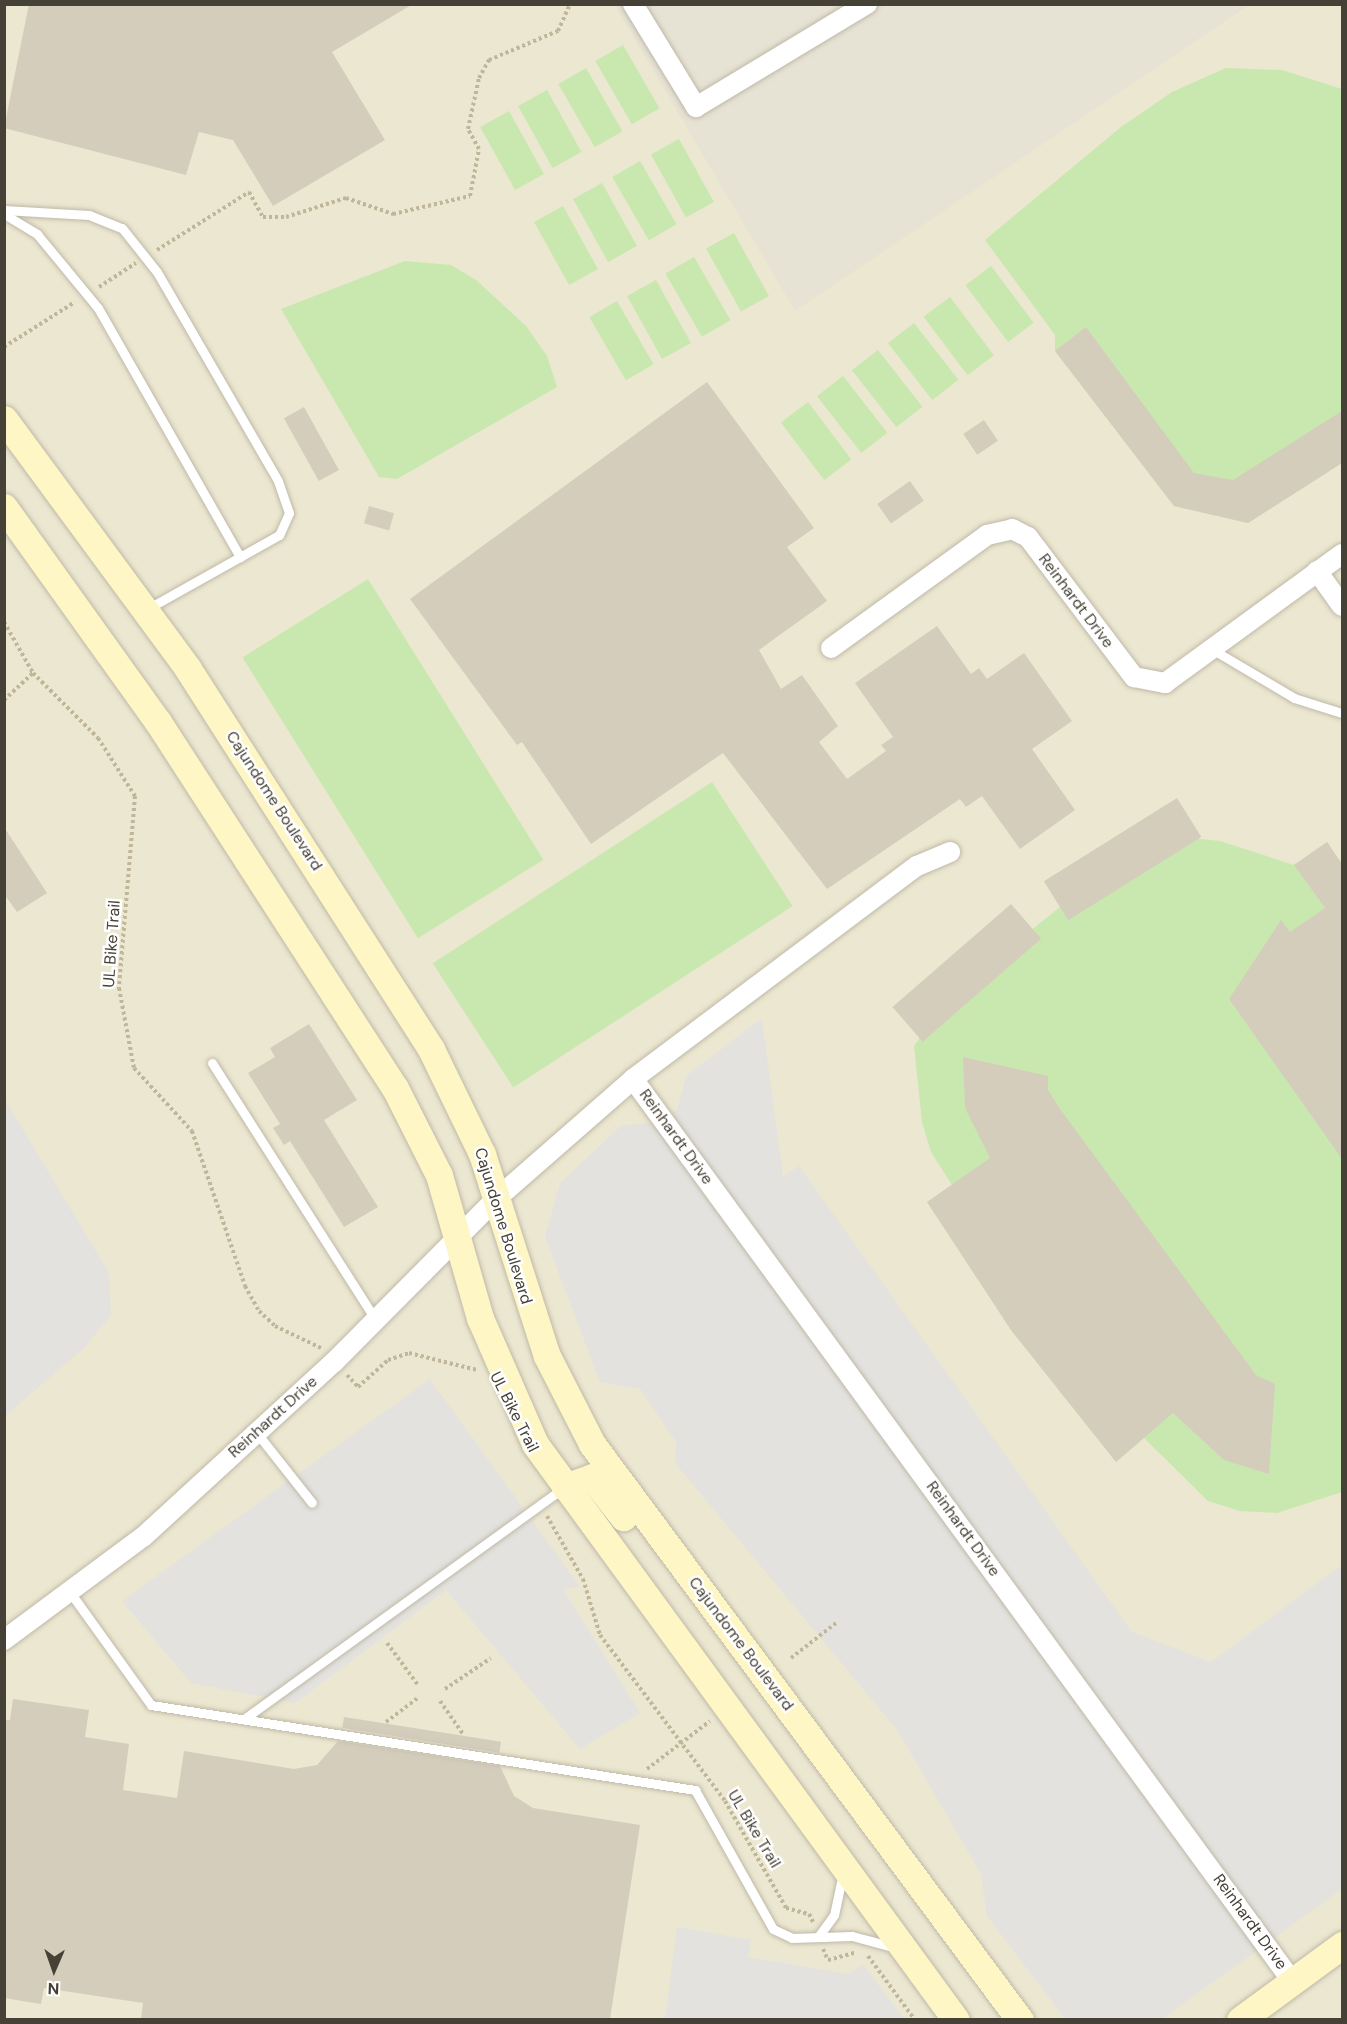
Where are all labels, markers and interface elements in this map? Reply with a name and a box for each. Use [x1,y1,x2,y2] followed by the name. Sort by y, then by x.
[1034,550,1118,652] street label: Reinhardt Drive
[222,728,326,874] street label: Cajundome Boulevard
[99,900,125,988] street label: UL Bike Trail
[635,1086,717,1188] street label: Reinhardt Drive
[470,1145,536,1307] street label: Cajundome Boulevard
[486,1369,542,1455] street label: UL Bike Trail
[225,1372,321,1462] street label: Reinhardt Drive
[922,1478,1004,1580] street label: Reinhardt Drive
[684,1573,798,1715] street label: Cajundome Boulevard
[723,1787,785,1871] street label: UL Bike Trail
[1209,1871,1291,1973] street label: Reinhardt Drive
[24,1940,84,2000] north arrow
[47,1978,60,1999] text: N

